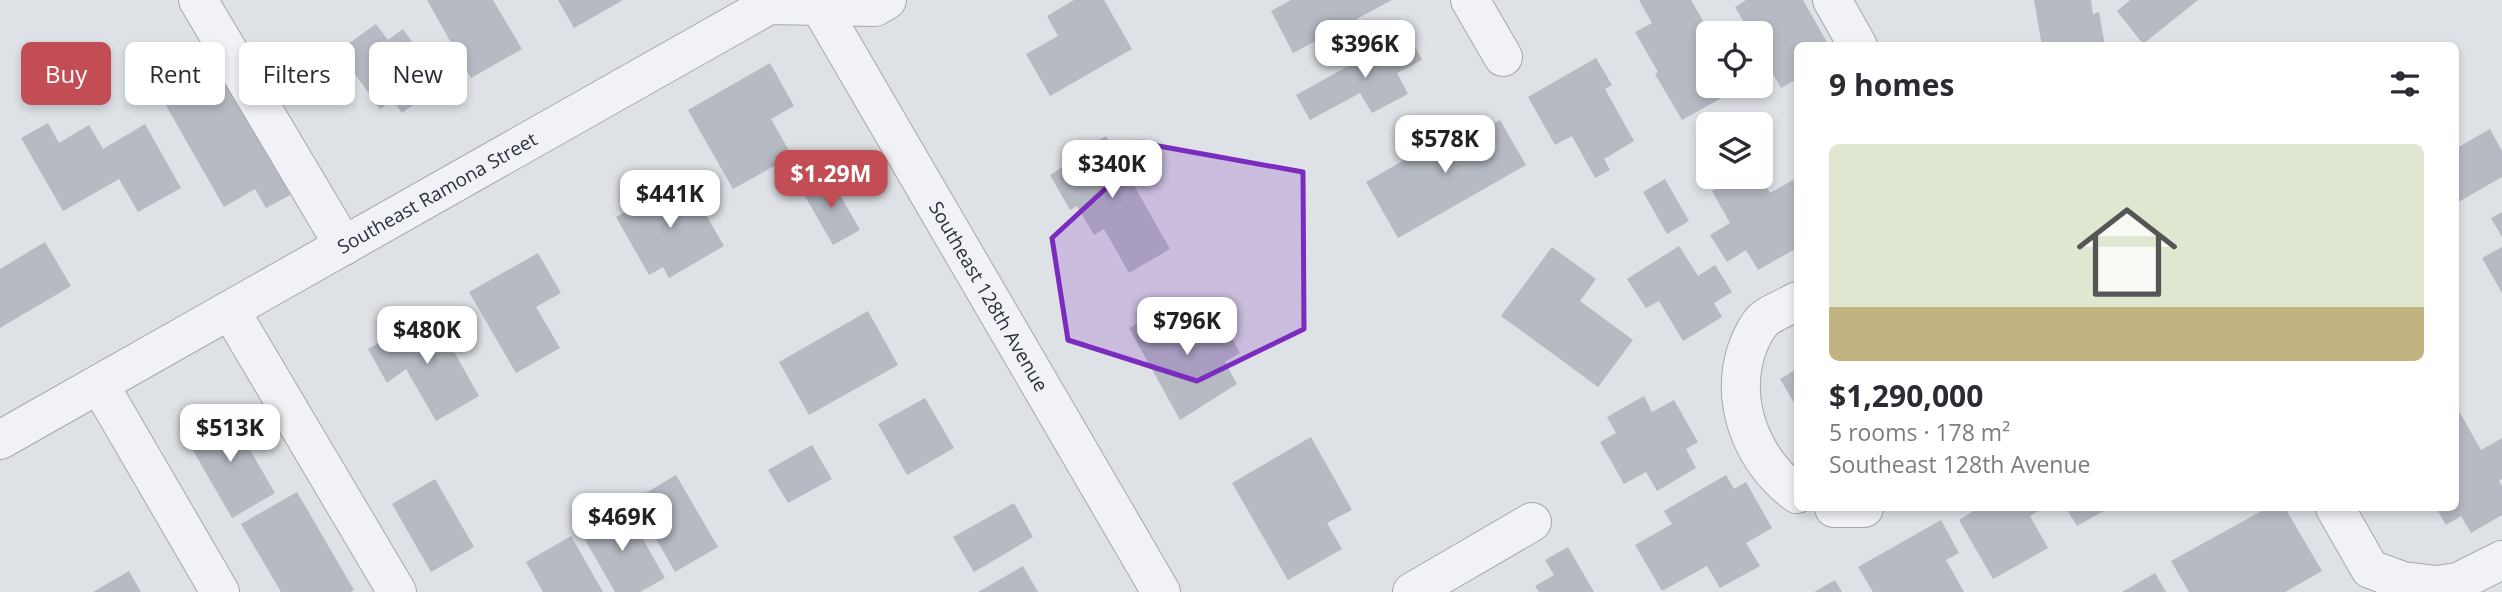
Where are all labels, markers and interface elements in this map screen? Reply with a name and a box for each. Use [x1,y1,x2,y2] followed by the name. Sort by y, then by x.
[1316,20,1414,80] pin: $396K
[1696,21,1773,189] map controls
[1696,21,1773,98] button: locate
[1331,27,1399,59] text: $396K
[21,42,111,105] chip: Buy
[125,42,225,105] chip: Rent
[239,42,355,105] chip: Filters
[369,42,467,105] chip: New
[1829,64,1954,105] text: 9 homes
[2386,65,2424,103] icon: filters
[1696,112,1773,189] button: layers
[1396,116,1494,175] pin: $578K
[1411,122,1479,154] text: $578K
[332,126,542,260] street label: Southeast Ramona Street
[1063,140,1161,200] pin: $340K
[1078,147,1146,179] text: $340K
[774,150,888,210] pin: $1.29M
[791,157,871,189] text: $1.29M
[621,170,719,230] pin: $441K
[636,177,704,209] text: $441K
[2064,189,2190,315] icon: home
[923,196,1054,396] street label: Southeast 128th Avenue
[1138,298,1236,357] pin: $796K
[1153,304,1221,336] text: $796K
[378,306,476,366] pin: $480K
[393,313,461,345] text: $480K
[1829,375,1983,416] text: $1,290,000
[181,405,279,464] pin: $513K
[196,411,264,443] text: $513K
[1829,416,2010,448] text: 5 rooms · 178 m²
[1829,448,2091,480] text: Southeast 128th Avenue
[573,494,671,553] pin: $469K
[588,500,656,532] text: $469K

